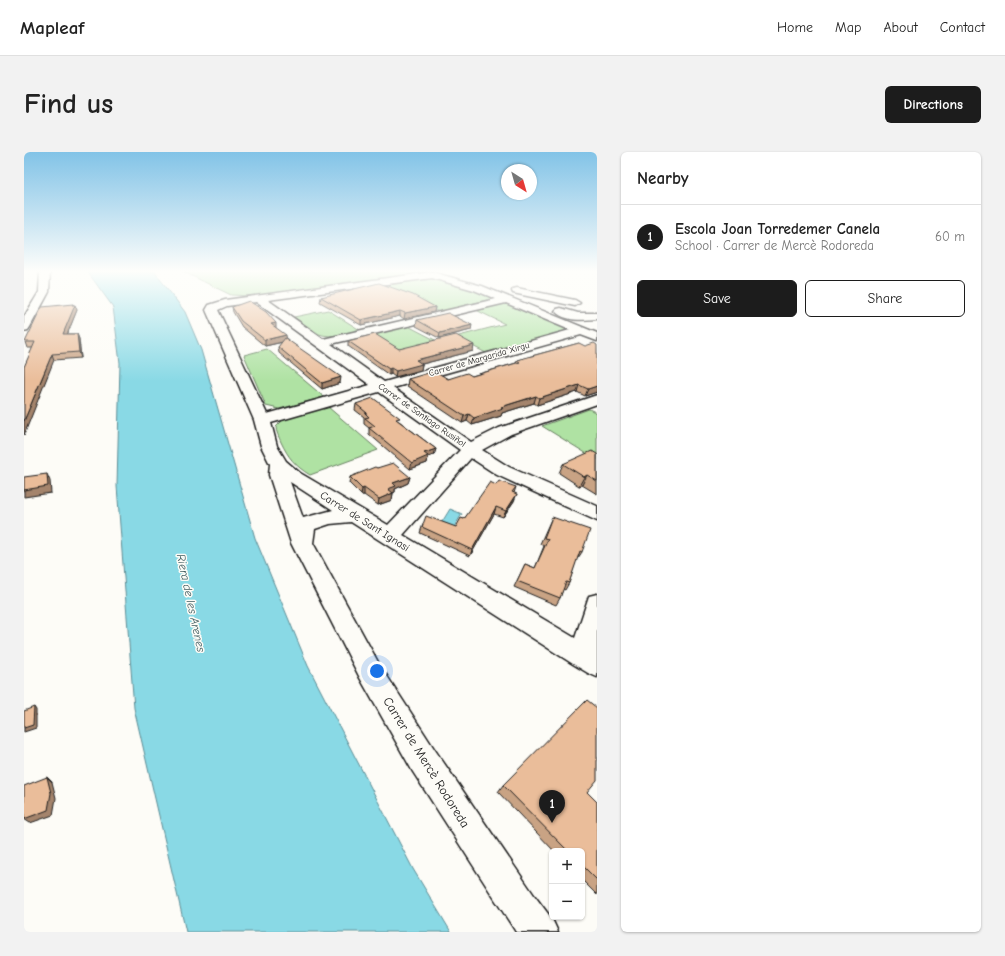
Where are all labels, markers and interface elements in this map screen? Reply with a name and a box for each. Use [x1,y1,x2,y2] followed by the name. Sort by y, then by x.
[20,17,84,39] text: Mapleaf
[777,19,813,36] text: Home
[835,19,861,36] text: Map
[883,19,918,36] text: About
[940,19,985,36] text: Contact
[885,86,981,123] button: Directions
[24,88,113,120] text: Find us
[501,164,537,200] north arrow
[637,169,688,188] text: Nearby
[675,220,880,238] text: Escola Joan Torredemer Canela
[647,229,653,244] text: 1
[935,229,965,244] text: 60 m
[675,238,874,253] text: School · Carrer de Mercè Rodoreda
[637,280,797,317] button: Save
[805,280,965,317] button: Share
[427,340,531,378] street label: Carrer de Margarida Xirgu
[376,381,468,449] street label: Carrer de Santiago Rusiñol
[318,489,412,554] street label: Carrer de Sant Ignasi
[174,553,208,653] water label: Riera de les Arenes
[367,661,387,681] your location
[380,694,473,830] street label: Carrer de Mercè Rodoreda
[539,790,565,823] pin: 1
[549,848,585,920] map controls
[549,848,585,884] button: +
[549,884,585,920] button: −

